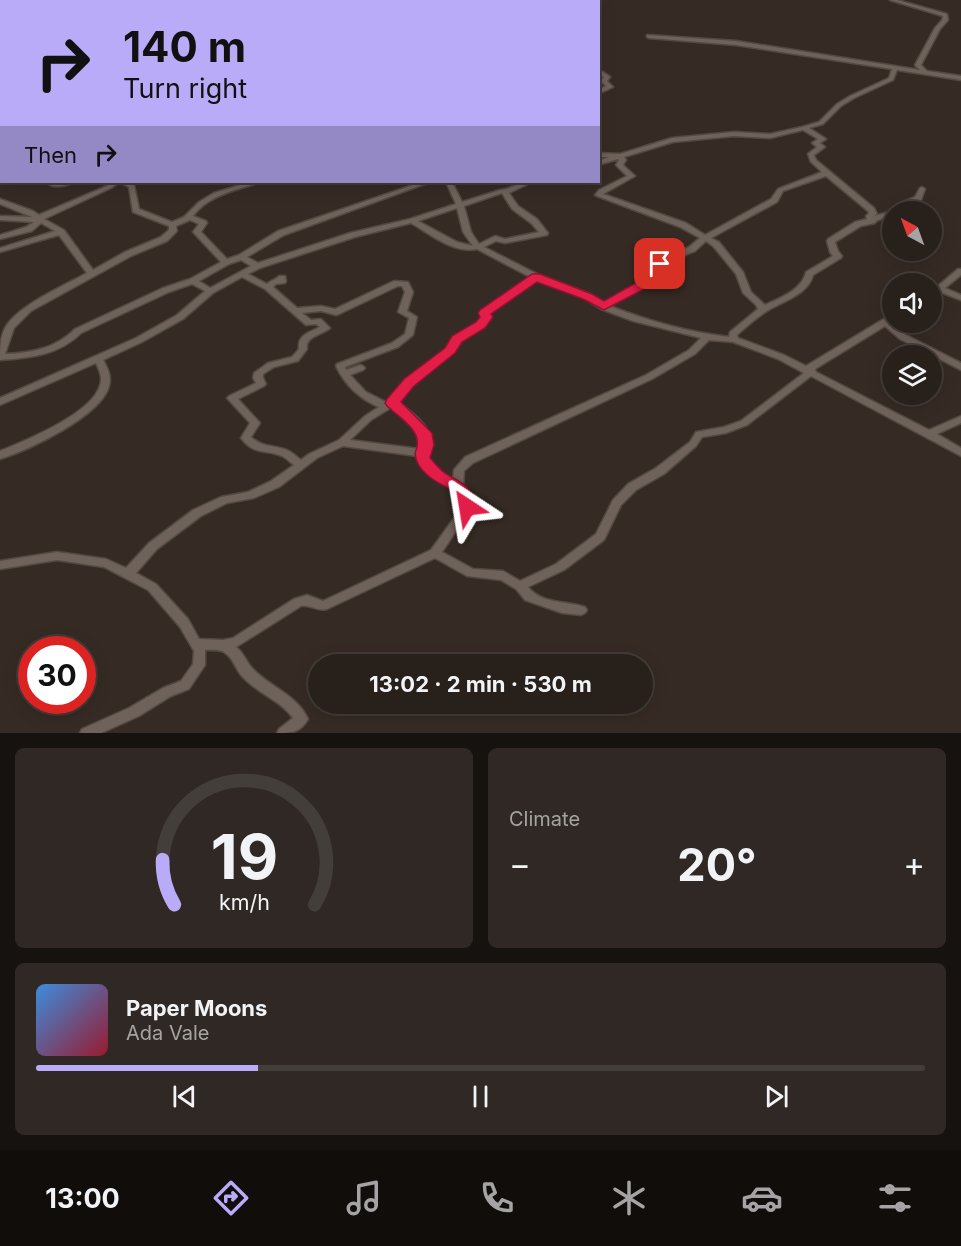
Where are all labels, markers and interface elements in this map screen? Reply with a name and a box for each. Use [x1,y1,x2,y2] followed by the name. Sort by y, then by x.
[123,21,246,72] text: 140 m
[24,24,102,102] icon: right
[123,72,247,105] text: Turn right
[89,138,122,171] icon: right
[24,142,77,168] text: Then
[882,201,942,261] north arrow
[882,201,942,405] map controls
[634,238,685,289] pin
[643,247,676,280] icon: arrive
[882,273,942,333] button: sound
[882,345,942,405] button: layers
[435,475,499,539] position arrow
[18,636,96,714] speed limit sign: 30
[369,671,592,697] text: 13:02 · 2 min · 530 m
[509,807,580,831] text: Climate
[210,819,278,894] text: 19
[677,837,757,892] text: 20°
[509,844,531,884] text: −
[903,844,925,884] text: +
[219,889,269,915] text: km/h
[126,995,267,1021] text: Paper Moons
[126,1021,209,1045] text: Ada Vale
[168,1080,201,1113] icon: previous
[464,1080,497,1113] icon: pause
[760,1080,793,1113] icon: next
[210,1177,252,1219] icon: directions
[343,1177,385,1219] icon: music
[476,1177,518,1219] icon: phone
[608,1177,650,1219] icon: climate
[741,1177,783,1219] icon: car
[874,1177,916,1219] icon: filters
[45,1182,120,1215] text: 13:00

